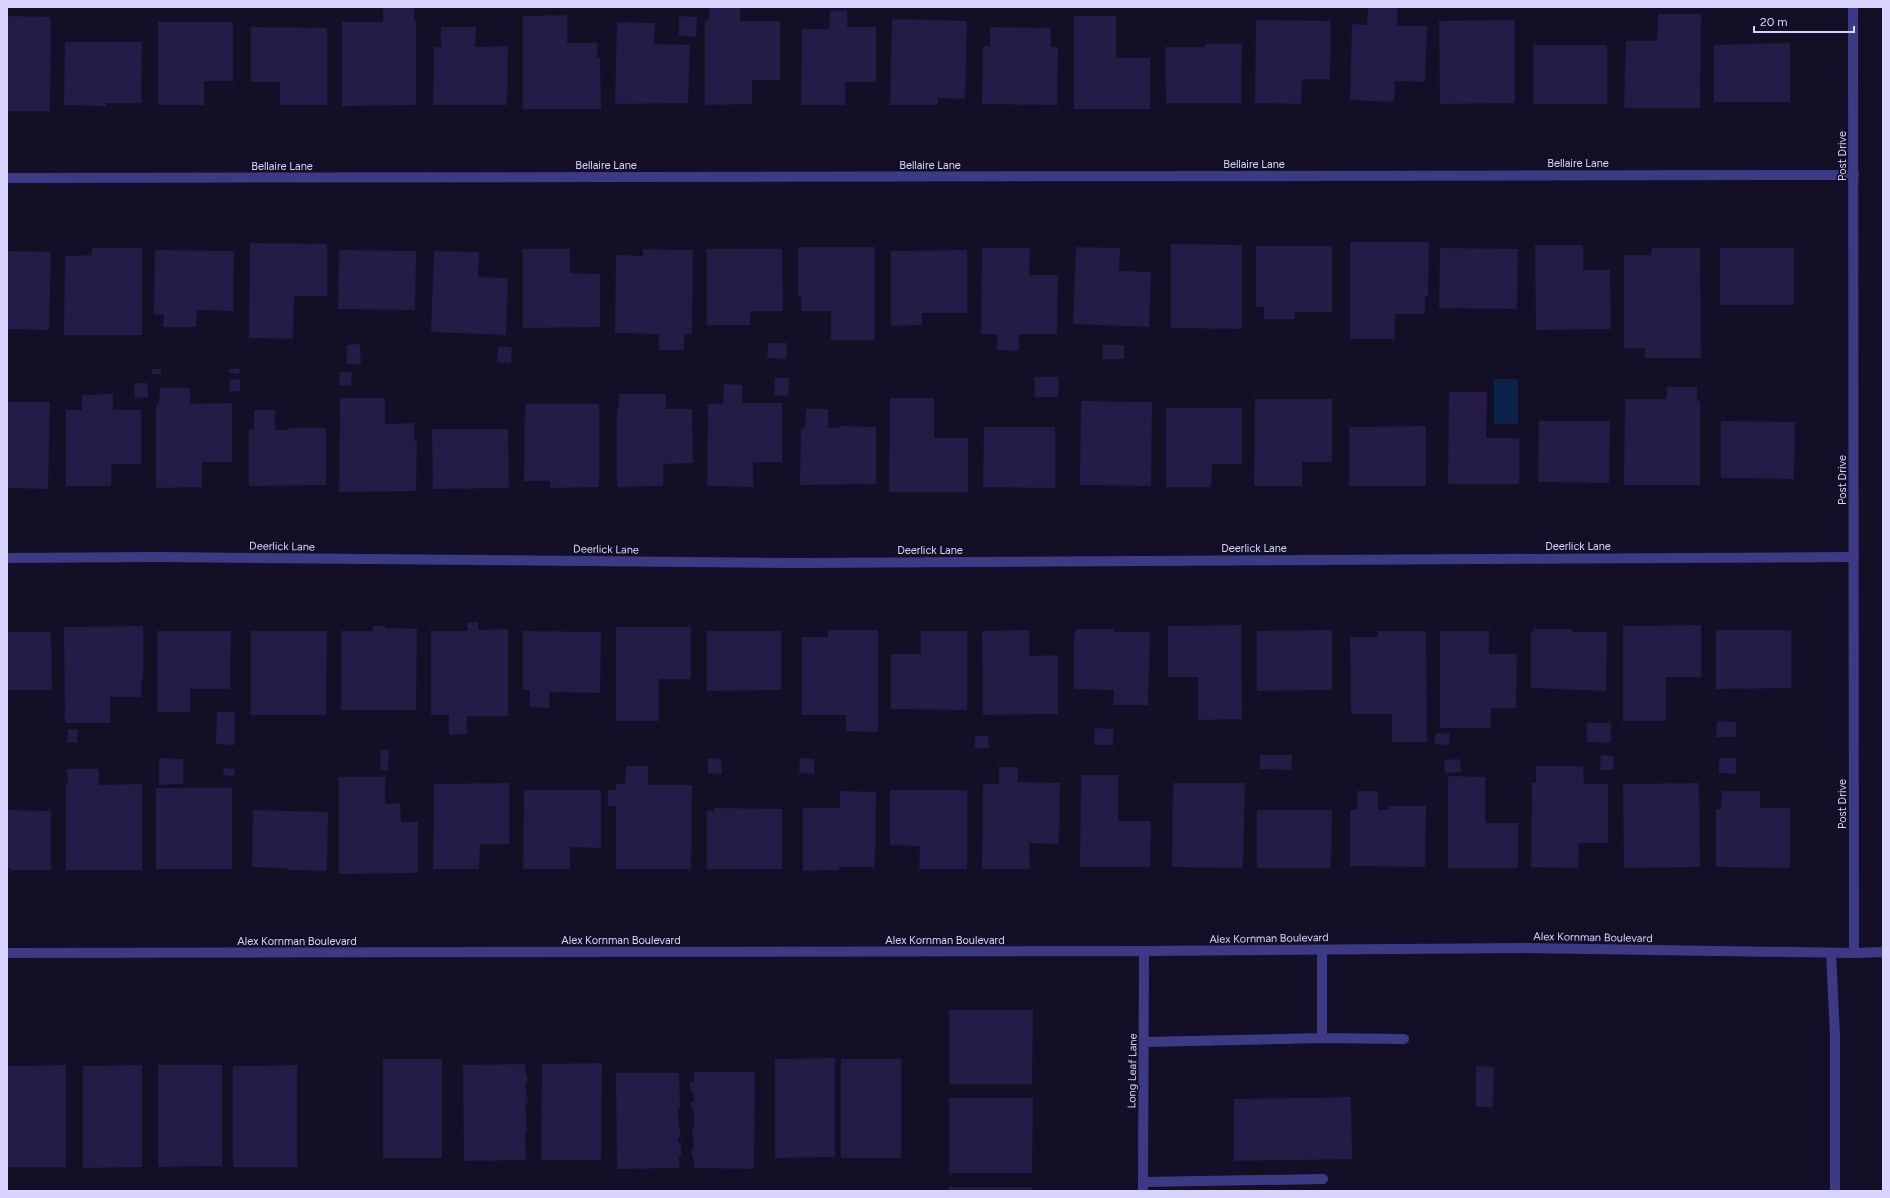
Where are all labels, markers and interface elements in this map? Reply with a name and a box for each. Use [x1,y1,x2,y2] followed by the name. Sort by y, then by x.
[1754,8,1854,34] scale bar
[1760,15,1788,29] text: 20 m
[1836,131,1849,181] street label: Post Drive
[1547,157,1609,170] street label: Bellaire Lane
[1223,158,1285,171] street label: Bellaire Lane
[575,159,637,172] street label: Bellaire Lane
[899,159,961,172] street label: Bellaire Lane
[251,160,313,173] street label: Bellaire Lane
[1836,455,1849,505] street label: Post Drive
[249,539,315,554] street label: Deerlick Lane
[1545,540,1611,553] street label: Deerlick Lane
[573,542,639,557] street label: Deerlick Lane
[1221,542,1287,555] street label: Deerlick Lane
[897,544,963,557] street label: Deerlick Lane
[1836,779,1849,829] street label: Post Drive
[1533,930,1653,945] street label: Alex Kornman Boulevard
[1209,931,1329,946] street label: Alex Kornman Boulevard
[561,934,681,947] street label: Alex Kornman Boulevard
[885,934,1005,947] street label: Alex Kornman Boulevard
[237,935,357,948] street label: Alex Kornman Boulevard
[1125,1033,1140,1109] street label: Long Leaf Lane

